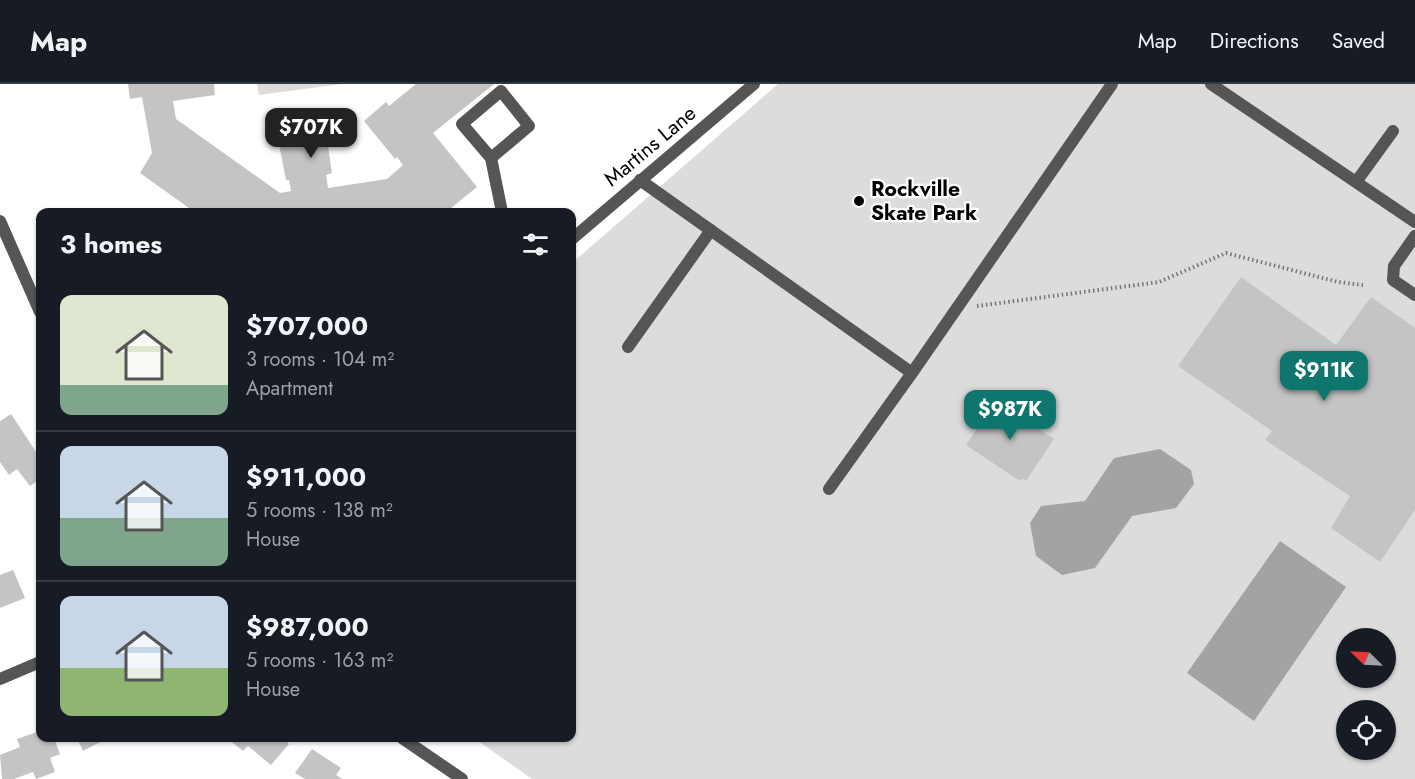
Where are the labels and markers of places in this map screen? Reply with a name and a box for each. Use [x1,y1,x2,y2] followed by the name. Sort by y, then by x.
[269,108,353,159] pin: $707K
[871,174,977,228] place label: Rockville Skate Park
[852,194,866,208] marker: Rockville Skate Park
[1282,351,1366,402] pin: $911K
[968,390,1052,441] pin: $987K

